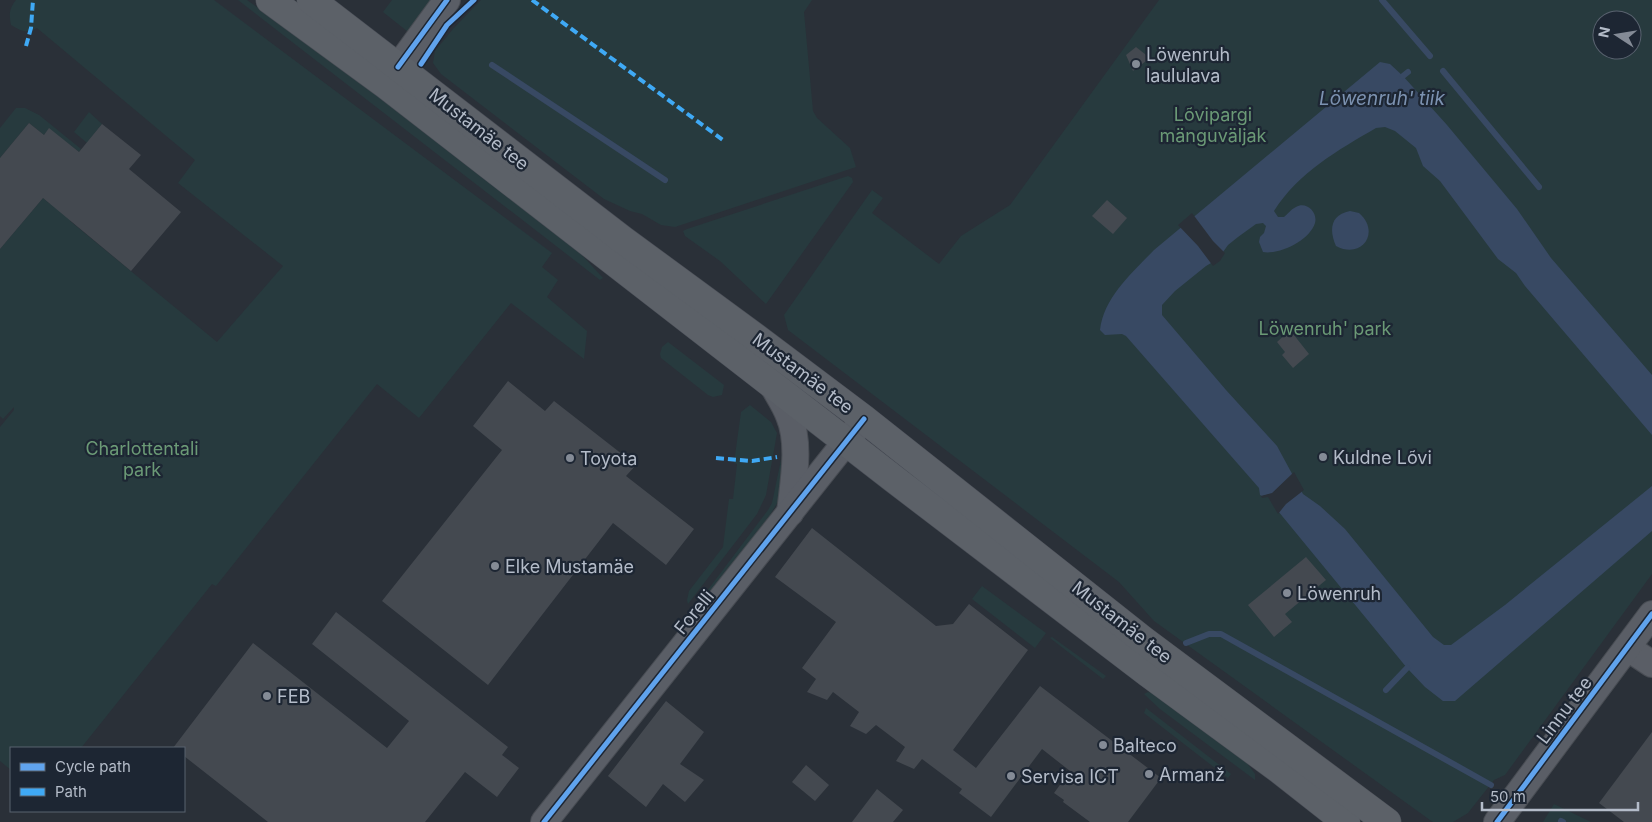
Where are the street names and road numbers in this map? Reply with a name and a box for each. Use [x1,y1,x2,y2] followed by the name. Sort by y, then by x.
[425,84,533,174] street label: Mustamäe tee
[749,328,857,418] street label: Mustamäe tee
[1068,577,1176,667] street label: Mustamäe tee
[670,586,718,638] street label: Forelli
[1532,672,1596,748] street label: Linnu tee

